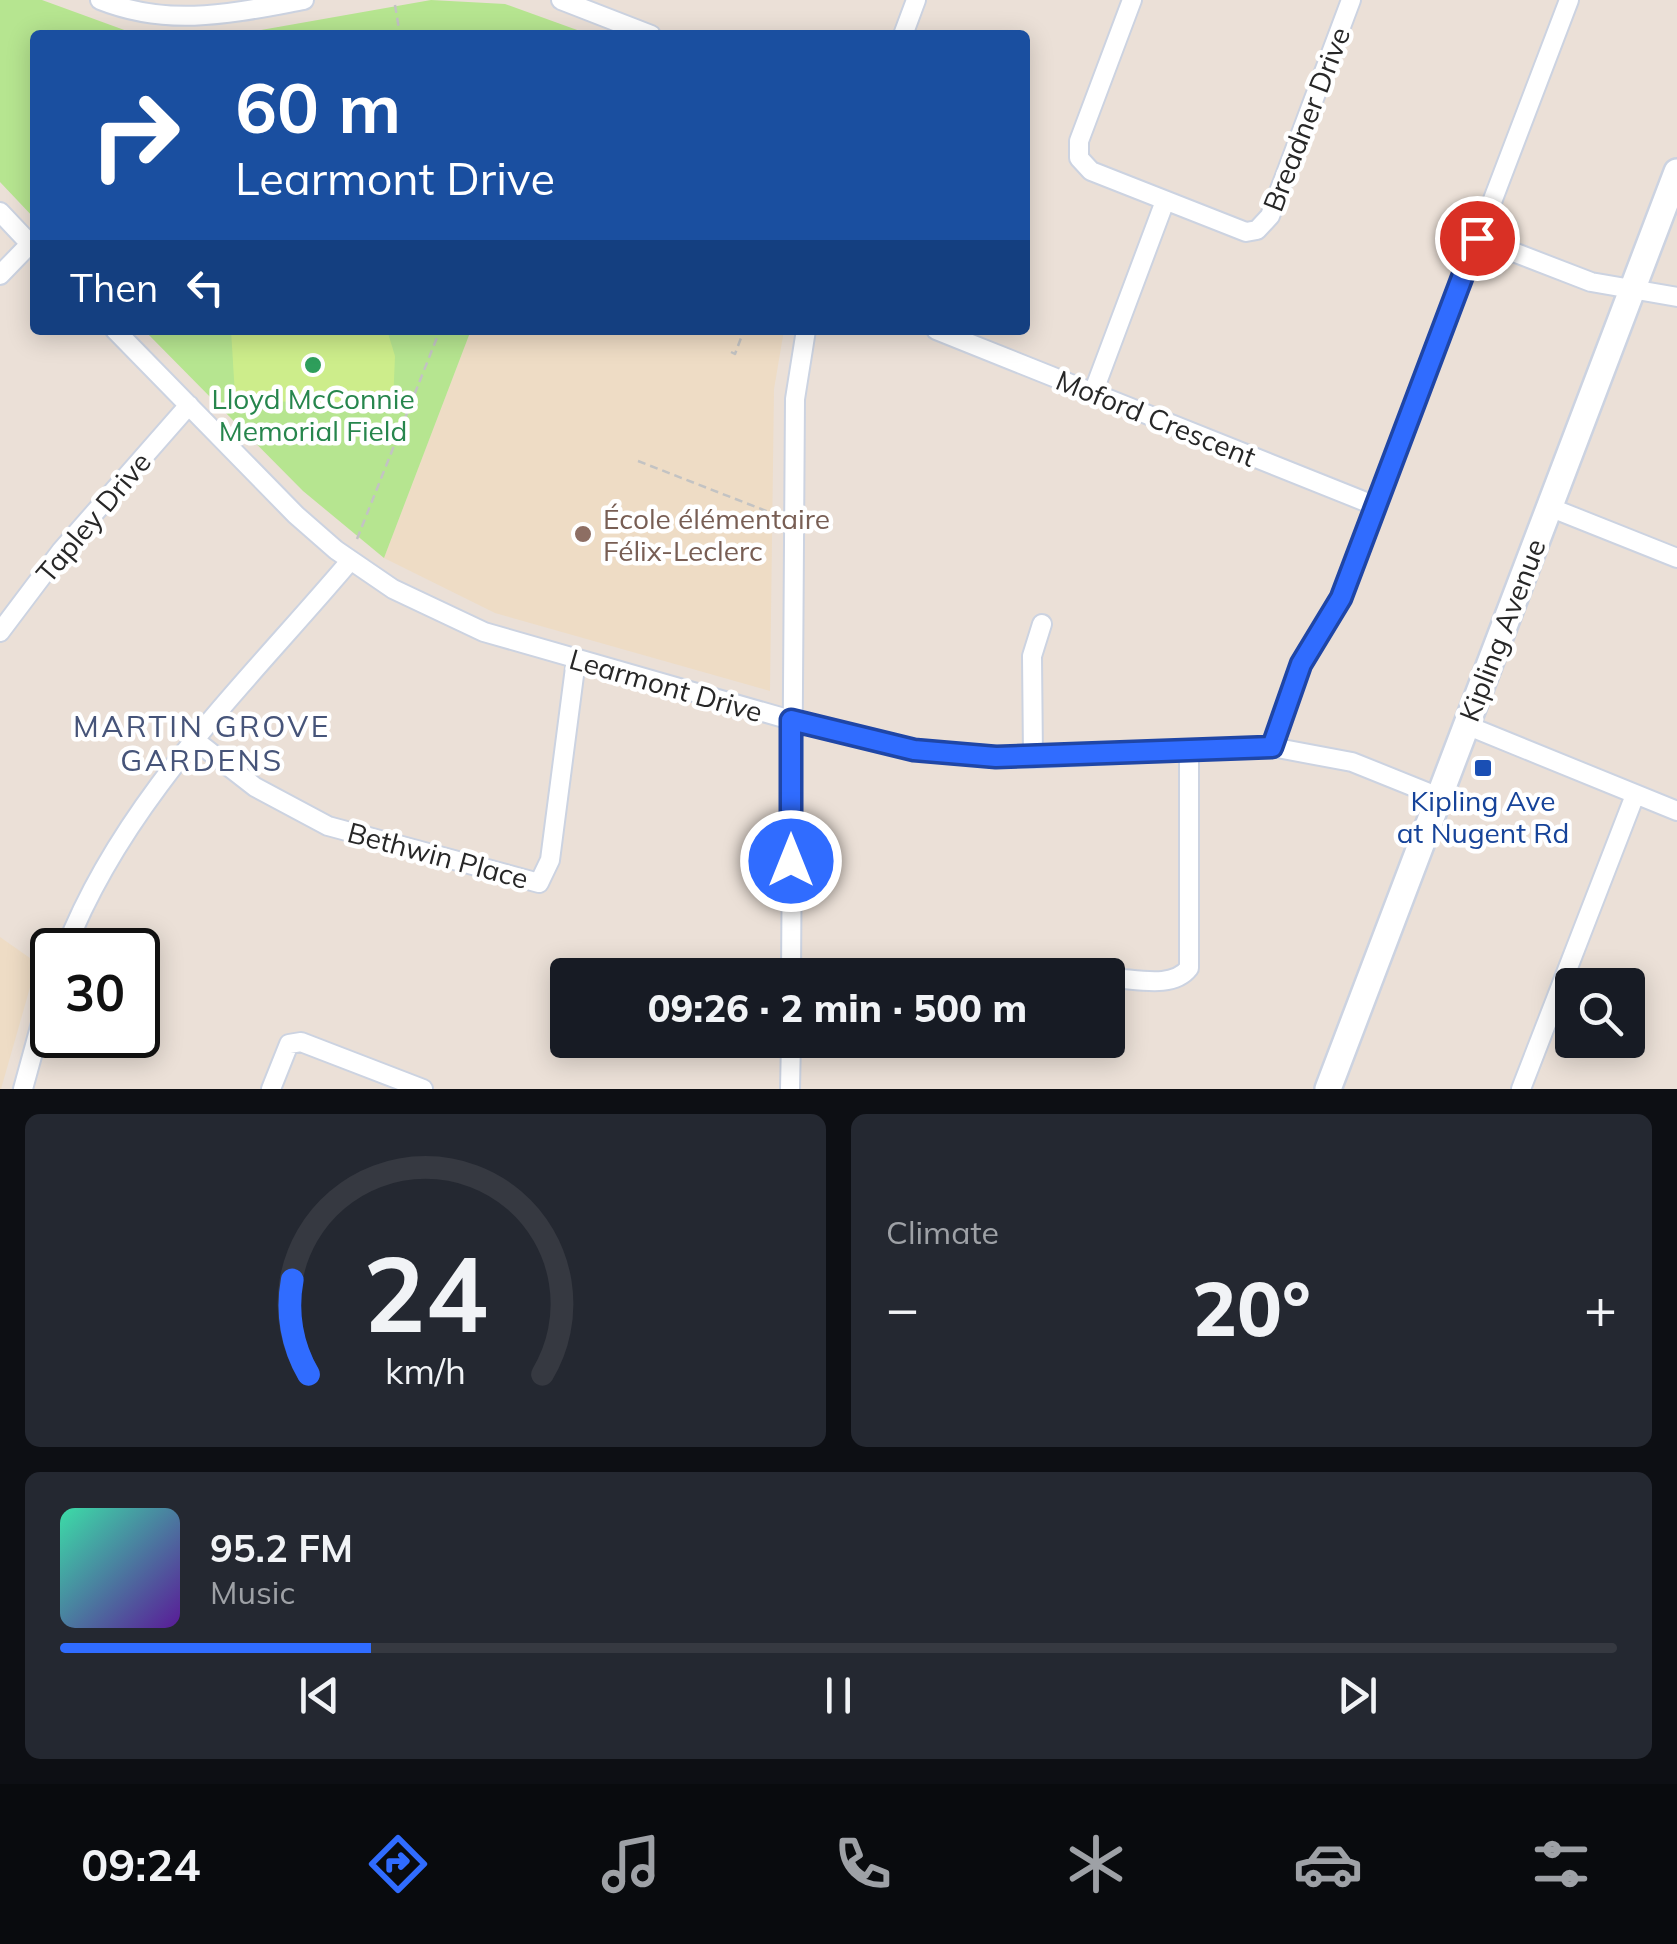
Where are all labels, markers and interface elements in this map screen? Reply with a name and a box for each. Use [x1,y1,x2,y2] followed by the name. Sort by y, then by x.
[1255,22,1357,216] street label: Breadner Drive
[235,63,401,151] text: 60 m
[70,70,200,200] icon: right
[235,150,555,206] text: Learmont Drive
[1435,196,1520,281] pin
[1450,211,1505,266] icon: arrive
[178,260,233,315] icon: left
[70,264,158,312] text: Then
[302,354,324,376] marker: Lloyd McConnie Memorial Field
[1051,362,1261,474] street label: Moford Crescent
[211,381,415,448] place label: Lloyd McConnie Memorial Field
[28,445,158,589] street label: Tapley Drive
[603,501,830,568] place label: École élémentaire Félix-Leclerc
[572,523,594,545] marker: École élémentaire Félix-Leclerc
[1451,534,1553,726] street label: Kipling Avenue
[566,641,766,729] street label: Learmont Drive
[73,707,331,779] district label: MARTIN GROVE GARDENS
[1472,757,1494,779] marker: Kipling Ave at Nugent Rd
[1397,783,1569,850] place label: Kipling Ave at Nugent Rd
[739,809,843,913] position arrow
[344,814,532,896] street label: Bethwin Place
[30,928,160,1058] speed limit sign: 30
[1555,968,1645,1058] map controls
[1555,968,1645,1058] button: search
[648,984,1027,1032] text: 09:26 · 2 min · 500 m
[886,1212,999,1252] text: Climate
[363,1227,488,1358] text: 24
[1192,1261,1311,1355] text: 20°
[886,1273,919,1342] text: −
[1584,1273,1617,1342] text: +
[385,1348,466,1393] text: km/h
[210,1524,353,1572] text: 95.2 FM
[210,1572,295,1612] text: Music
[292,1668,347,1723] icon: previous
[811,1668,866,1723] icon: pause
[1330,1668,1385,1723] icon: next
[363,1829,433,1899] icon: directions
[596,1829,666,1899] icon: music
[828,1829,898,1899] icon: phone
[1061,1829,1131,1899] icon: climate
[1293,1829,1363,1899] icon: car
[1526,1829,1596,1899] icon: filters
[81,1836,200,1892] text: 09:24

